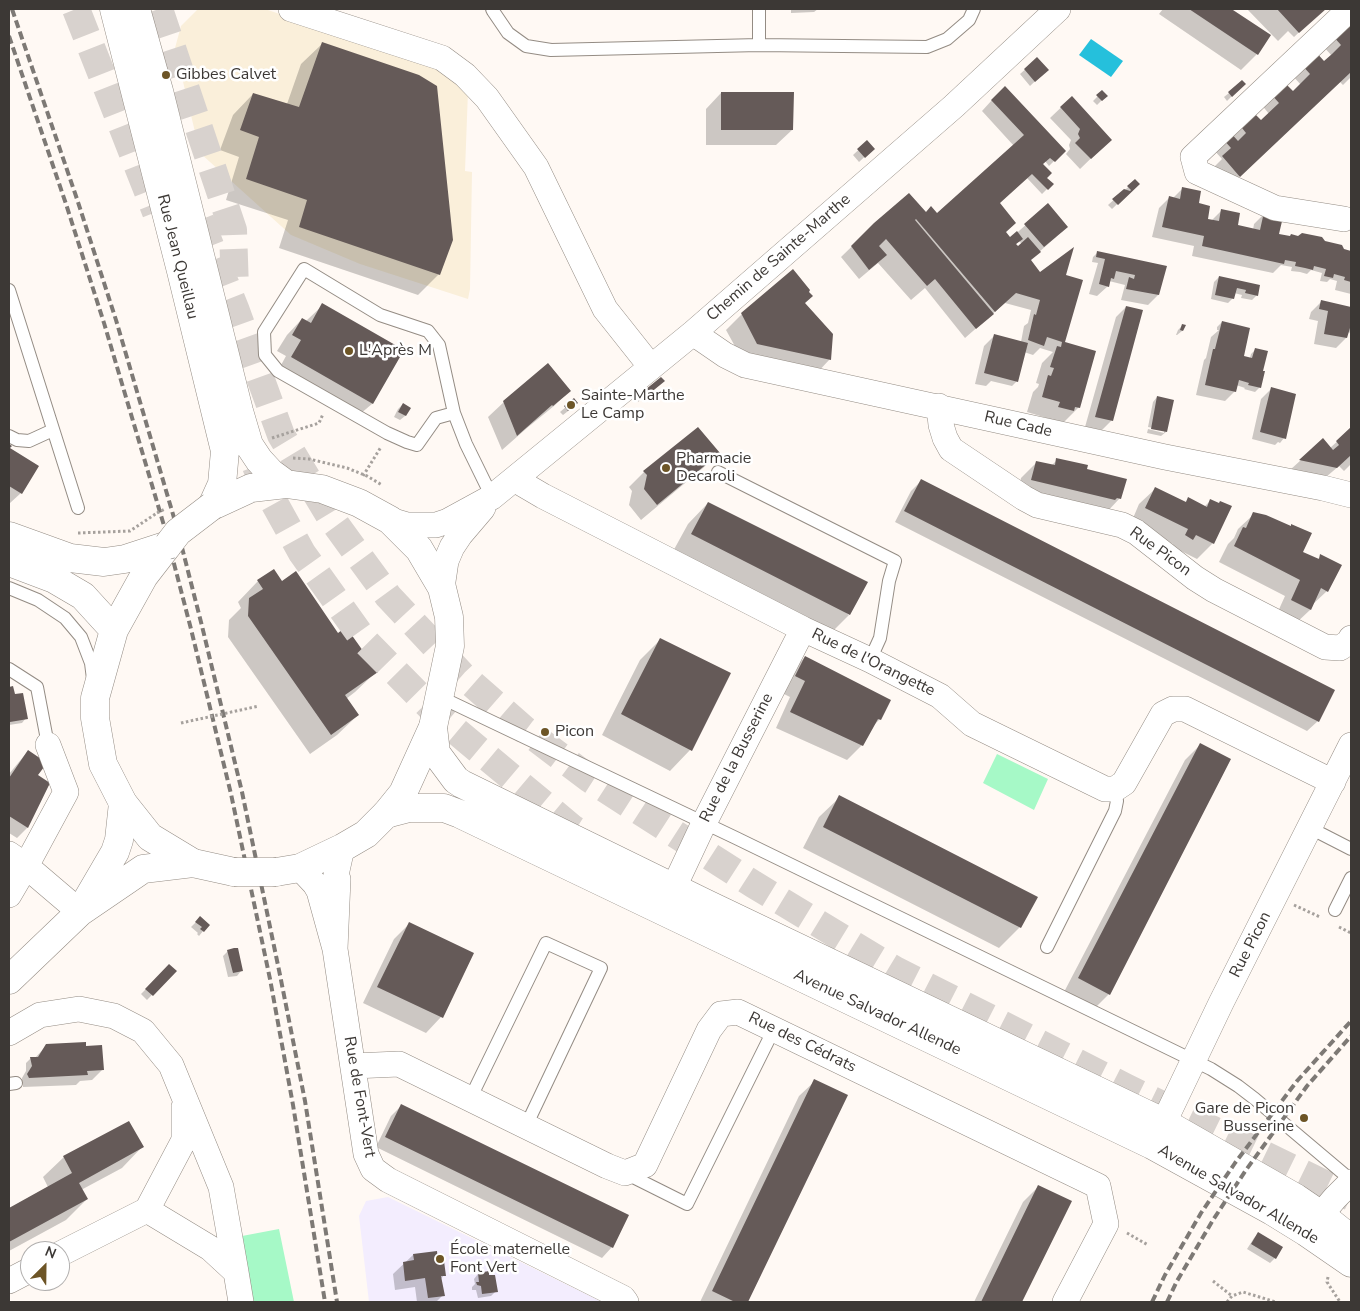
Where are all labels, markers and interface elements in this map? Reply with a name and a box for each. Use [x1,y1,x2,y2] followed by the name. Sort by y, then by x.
[176,65,276,85] place label: Gibbes Calvet
[160,69,172,81] marker: Gibbes Calvet
[703,190,855,326] street label: Chemin de Sainte-Marthe
[152,193,202,321] street label: Rue Jean Queillau
[359,341,432,361] place label: L'Après M
[343,345,355,357] marker: L'Après M
[581,386,685,424] place label: Sainte-Marthe Le Camp
[565,399,577,411] marker: Sainte-Marthe Le Camp
[982,408,1054,442] street label: Rue Cade
[676,449,751,487] place label: Pharmacie Decaroli
[660,462,672,474] marker: Pharmacie Decaroli
[1125,523,1195,581] street label: Rue Picon
[808,625,938,701] street label: Rue de l'Orangette
[696,690,778,826] street label: Rue de la Busserine
[555,722,594,742] place label: Picon
[539,726,551,738] marker: Picon
[1226,909,1276,981] street label: Rue Picon
[790,966,964,1060] street label: Avenue Salvador Allende
[745,1009,859,1077] street label: Rue des Cédrats
[339,1035,379,1159] street label: Rue de Font-Vert
[1195,1099,1294,1137] place label: Gare de Picon Busserine
[1298,1112,1310,1124] marker: Gare de Picon Busserine
[1154,1141,1322,1249] street label: Avenue Salvador Allende
[450,1240,570,1278] place label: École maternelle Font Vert
[20,1241,70,1291] north arrow
[42,1242,59,1263] text: N
[434,1253,446,1265] marker: École maternelle Font Vert

